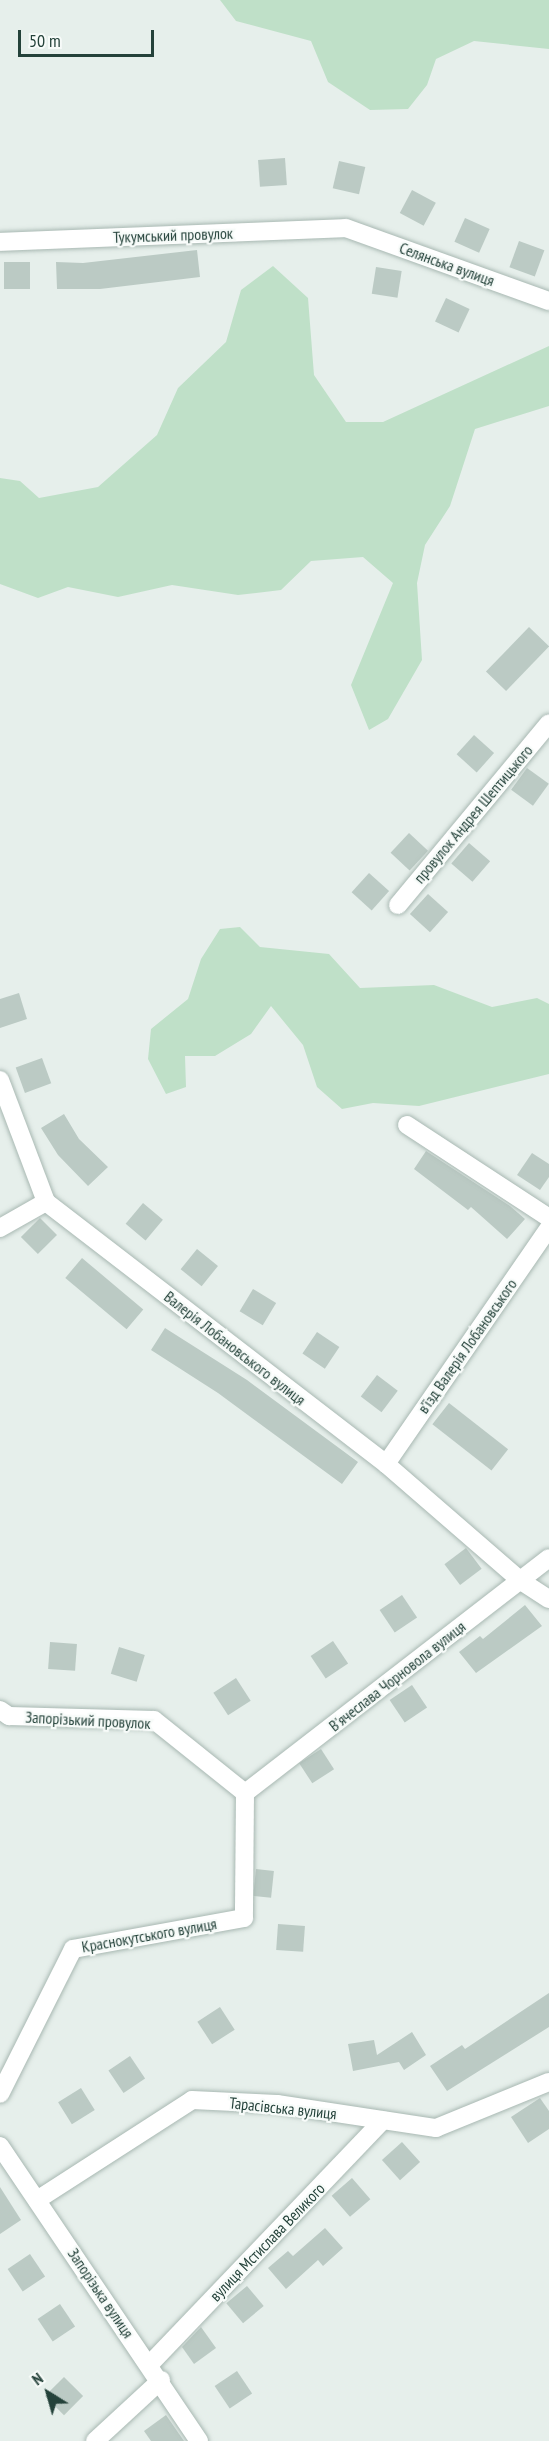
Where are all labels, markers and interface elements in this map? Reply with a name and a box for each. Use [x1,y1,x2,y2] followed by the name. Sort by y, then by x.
[21,18,158,56] scale bar
[29,29,61,52] text: 50 m
[113,223,233,247] street label: Тукумський провулок
[397,238,497,290] street label: Селянська вулиця
[409,741,537,887] street label: провулок Андрея Шептицького
[413,1275,521,1417] street label: в’їзд Валерія Лобановського
[160,1287,310,1409] street label: Валерія Лобановського вулиця
[325,1617,469,1735] street label: В'ячеслава Чорновола вулиця
[25,1707,151,1733] street label: Запорізький провулок
[80,1914,218,1956] street label: Краснокутського вулиця
[228,2093,338,2123] street label: Тарасівська вулиця
[206,2179,328,2305] street label: вулиця Мстислава Великого
[64,2244,138,2342] street label: Запорізька вулиця
[18,2363,78,2423] north arrow
[28,2368,47,2389] text: N

